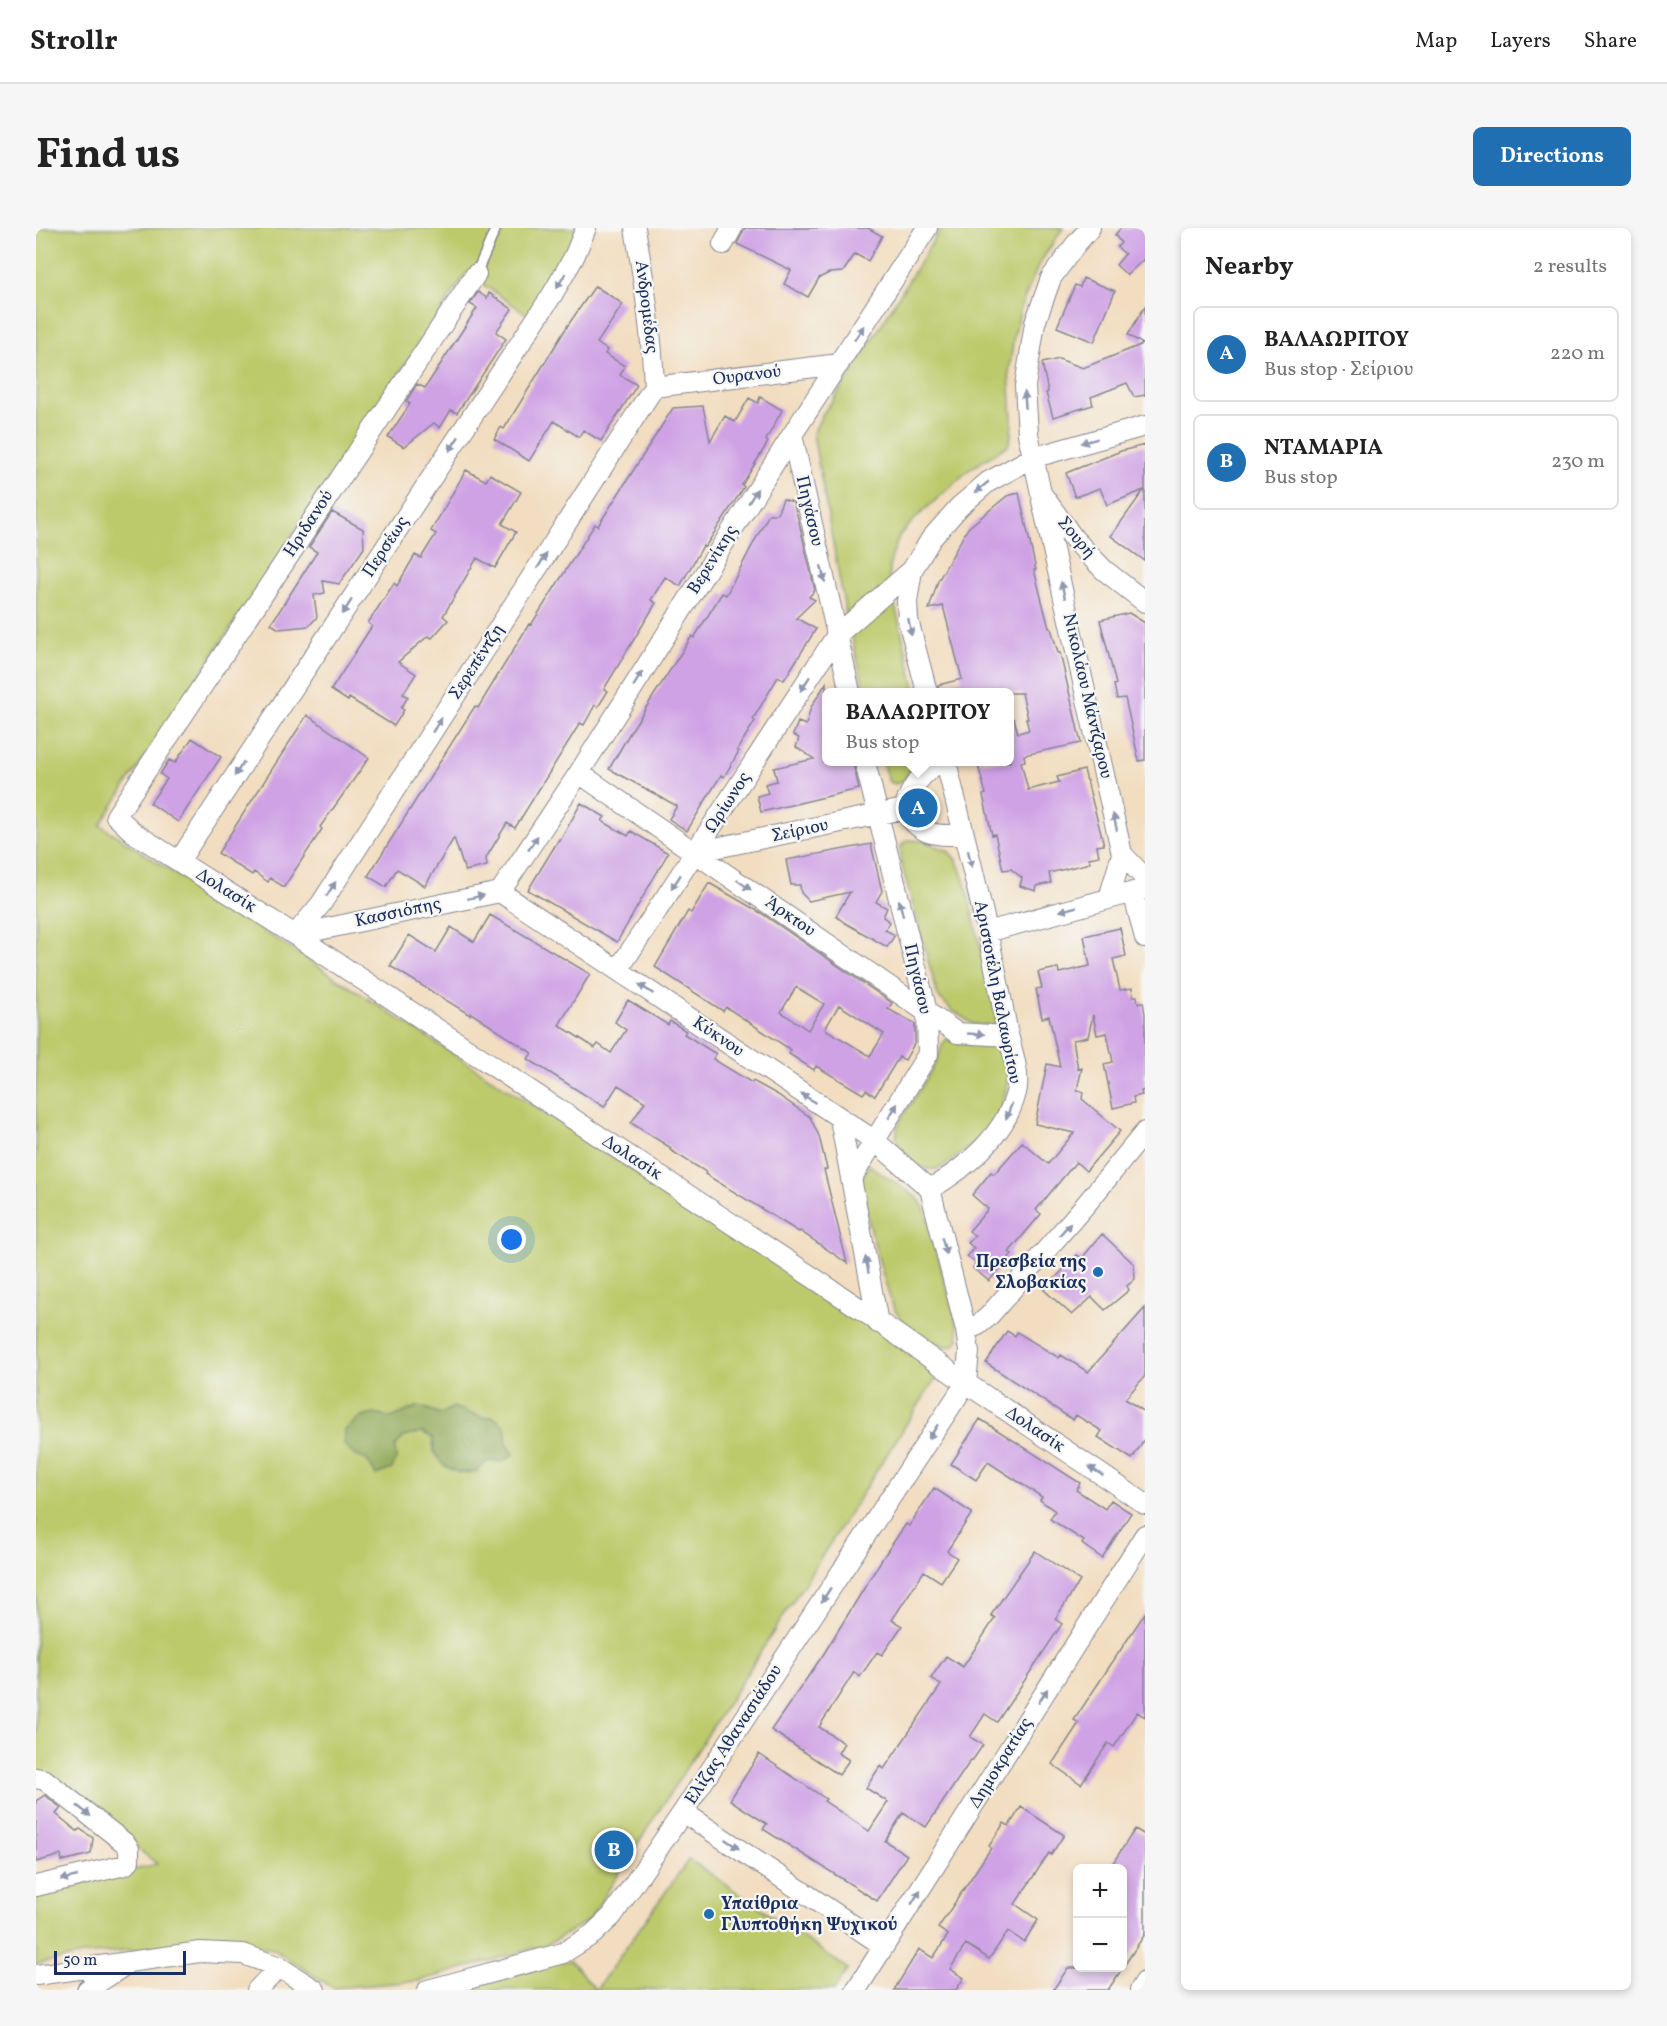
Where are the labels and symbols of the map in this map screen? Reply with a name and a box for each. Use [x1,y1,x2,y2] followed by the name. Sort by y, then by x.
[628,259,664,355] street label: Ανδρομέδας
[556,273,566,290] one-way arrow
[854,325,865,341] one-way arrow
[712,359,782,393] street label: Ουρανού
[1021,390,1030,409] one-way arrow
[449,436,460,452] one-way arrow
[1079,437,1097,446] one-way arrow
[789,473,829,549] street label: Πηγάσου
[974,481,990,494] one-way arrow
[278,486,340,562] street label: Ηριδανού
[748,488,759,505] one-way arrow
[357,511,415,583] street label: Περσέως
[1051,511,1101,565] street label: Σουρή
[682,520,744,600] street label: Βερενίκης
[537,553,548,569] one-way arrow
[819,564,828,583] one-way arrow
[1057,581,1067,600] one-way arrow
[341,598,353,614] one-way arrow
[1056,611,1118,781] street label: Νικολάου Μάντζαρου
[906,618,915,637] one-way arrow
[443,619,511,705] street label: Σερεπέντζη
[633,671,644,687] one-way arrow
[799,675,811,691] one-way arrow
[431,717,442,733] one-way arrow
[233,761,245,777] one-way arrow
[699,767,757,839] street label: Ωρίωνος
[898,786,938,830] pin: A
[1110,812,1119,831] one-way arrow
[769,813,831,849] street label: Σείριου
[527,835,538,851] one-way arrow
[965,850,975,868] one-way arrow
[191,863,261,920] street label: Δολασίκ
[670,874,682,890] one-way arrow
[735,879,751,891] one-way arrow
[325,881,336,897] one-way arrow
[760,891,820,943] street label: Άρκτου
[353,892,443,934] street label: Κασσιόπης
[467,892,486,901] one-way arrow
[967,898,1027,1086] street label: Αριστοτέλη Βαλαωρίτου
[895,899,905,917] one-way arrow
[1059,905,1077,915] one-way arrow
[897,941,937,1017] street label: Πηγάσου
[638,984,654,995] one-way arrow
[687,1011,749,1063] street label: Κύκνου
[967,1030,986,1039] one-way arrow
[800,1092,816,1103] one-way arrow
[1004,1102,1014,1120] one-way arrow
[887,1103,898,1119] one-way arrow
[597,1129,667,1187] street label: Δολασίκ
[1058,1222,1071,1237] one-way arrow
[497,1225,526,1254] your location
[940,1237,950,1255] one-way arrow
[976,1250,1086,1296] place label: Πρεσβεία της Σλοβακίας
[862,1256,871,1275] one-way arrow
[1091,1265,1105,1279] marker: Πρεσβεία της Σλοβακίας
[1000,1401,1070,1459] street label: Δολασίκ
[928,1424,939,1440] one-way arrow
[1088,1466,1105,1477] one-way arrow
[821,1587,832,1603] one-way arrow
[679,1660,789,1810] street label: Ελίζας Αθανασιάδου
[1037,1688,1048,1705] one-way arrow
[963,1713,1039,1813] street label: Δημοκρατίας
[76,1804,91,1816] one-way arrow
[594,1828,634,1872] pin: B
[723,1838,739,1850] one-way arrow
[59,1874,78,1883] one-way arrow
[910,1888,921,1905] one-way arrow
[721,1892,897,1938] place label: Υπαίθρια Γλυπτοθήκη Ψυχικού
[702,1907,716,1921] marker: Υπαίθρια Γλυπτοθήκη Ψυχικού
[54,1948,186,1976] scale bar

